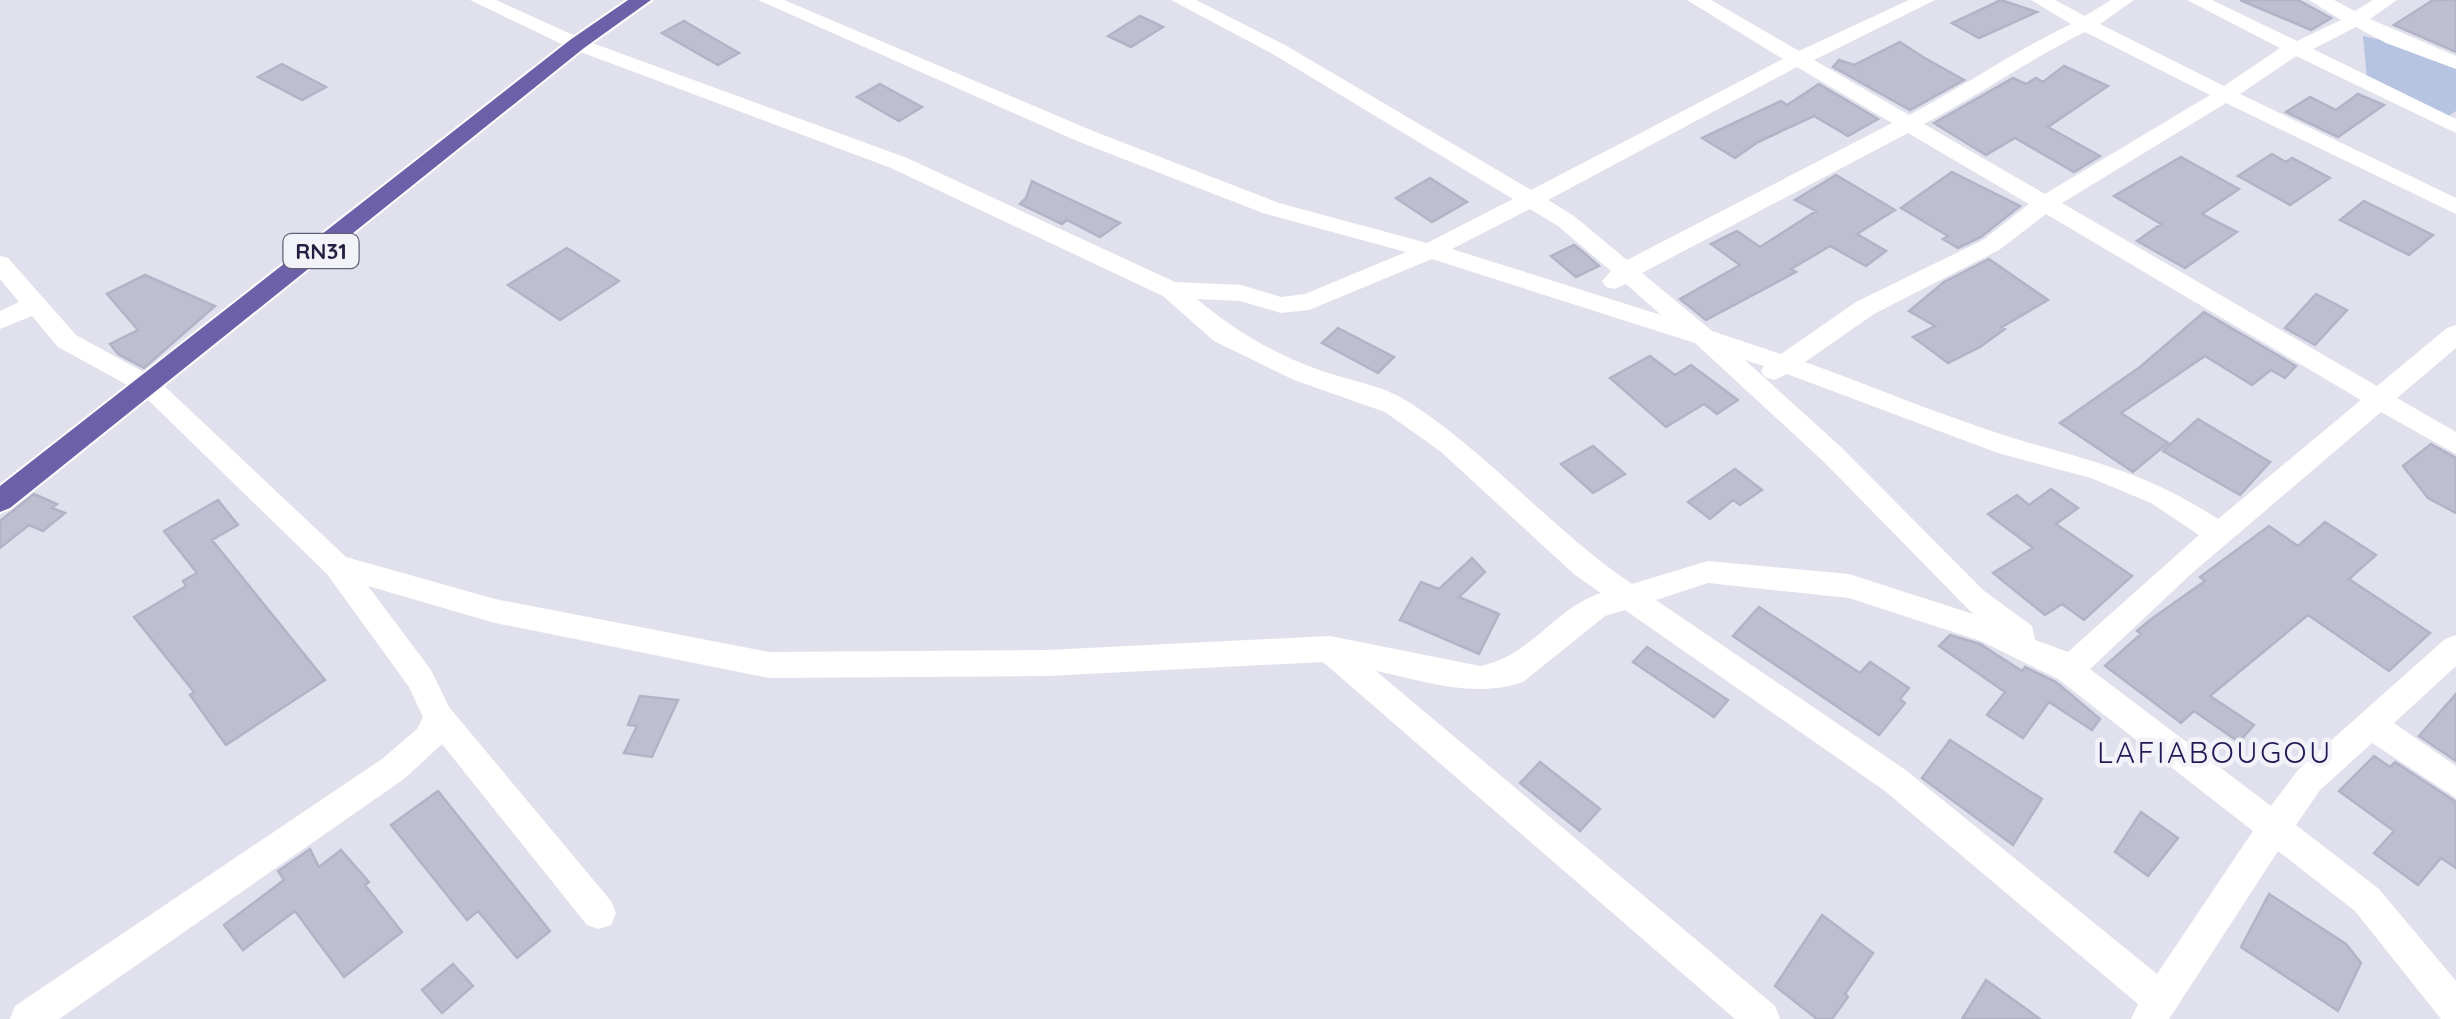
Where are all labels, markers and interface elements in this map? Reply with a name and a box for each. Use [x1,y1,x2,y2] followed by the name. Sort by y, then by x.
[284,234,358,268] road number: RN31
[2097,733,2333,771] district label: LAFIABOUGOU

